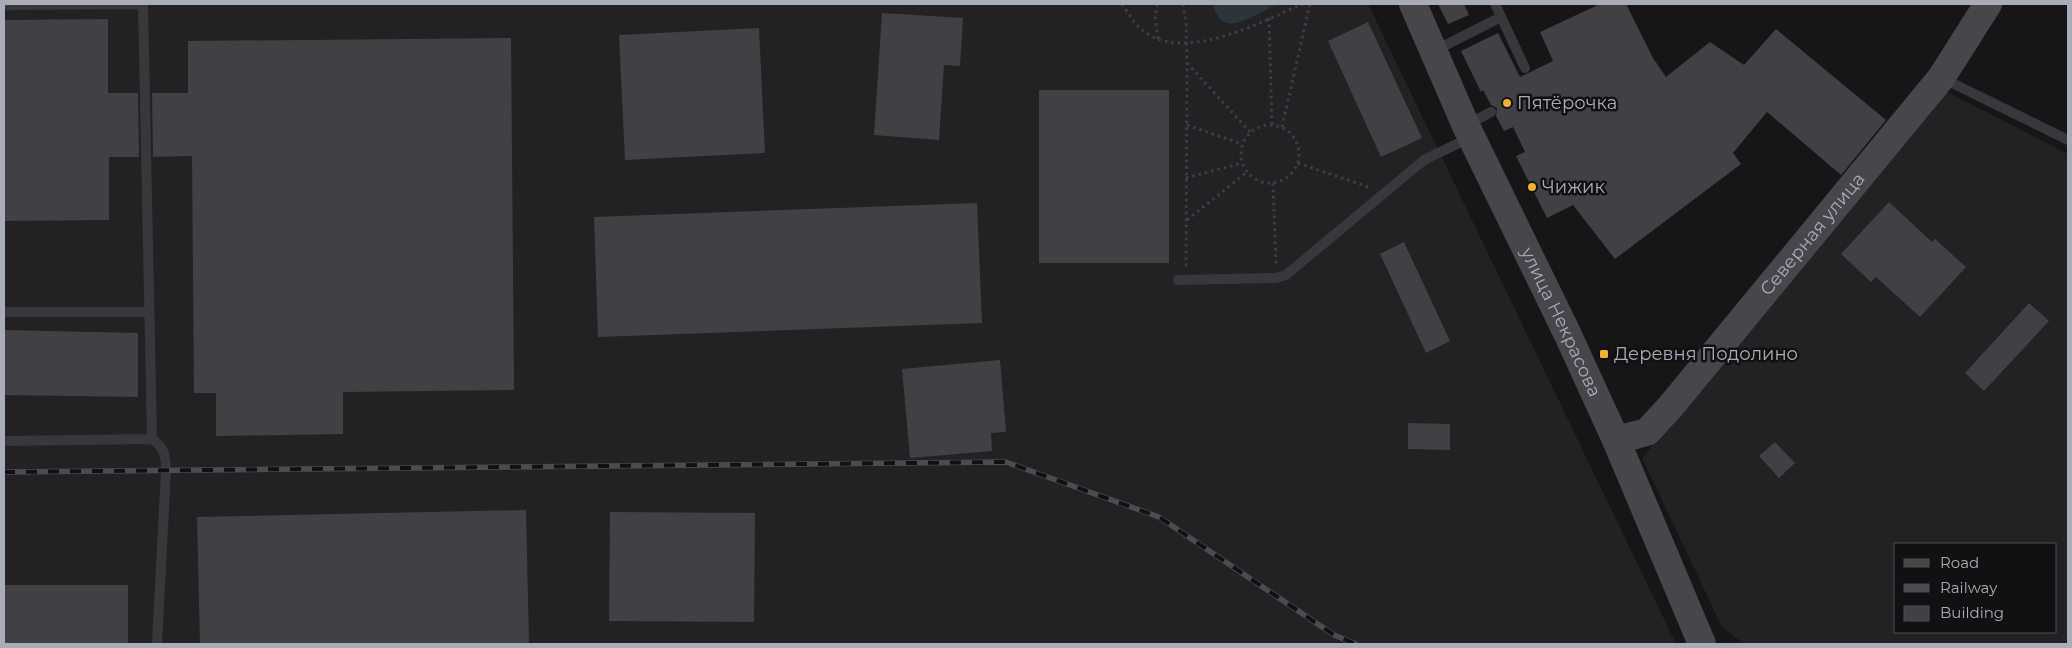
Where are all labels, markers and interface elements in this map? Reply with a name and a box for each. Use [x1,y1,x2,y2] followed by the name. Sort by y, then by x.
[1517,92,1617,114] place label: Пятёрочка
[1501,97,1513,109] marker: Пятёрочка
[1755,168,1869,300] street label: Северная улица
[1542,176,1606,198] place label: Чижик
[1526,181,1538,193] marker: Чижик
[1516,243,1606,400] street label: улица Некрасова
[1614,343,1798,365] place label: Деревня Подолино
[1598,348,1610,360] marker: Деревня Подолино
[1894,543,2057,633] legend
[1940,553,1979,572] text: Road
[1940,578,1998,597] text: Railway
[1940,603,2004,622] text: Building

